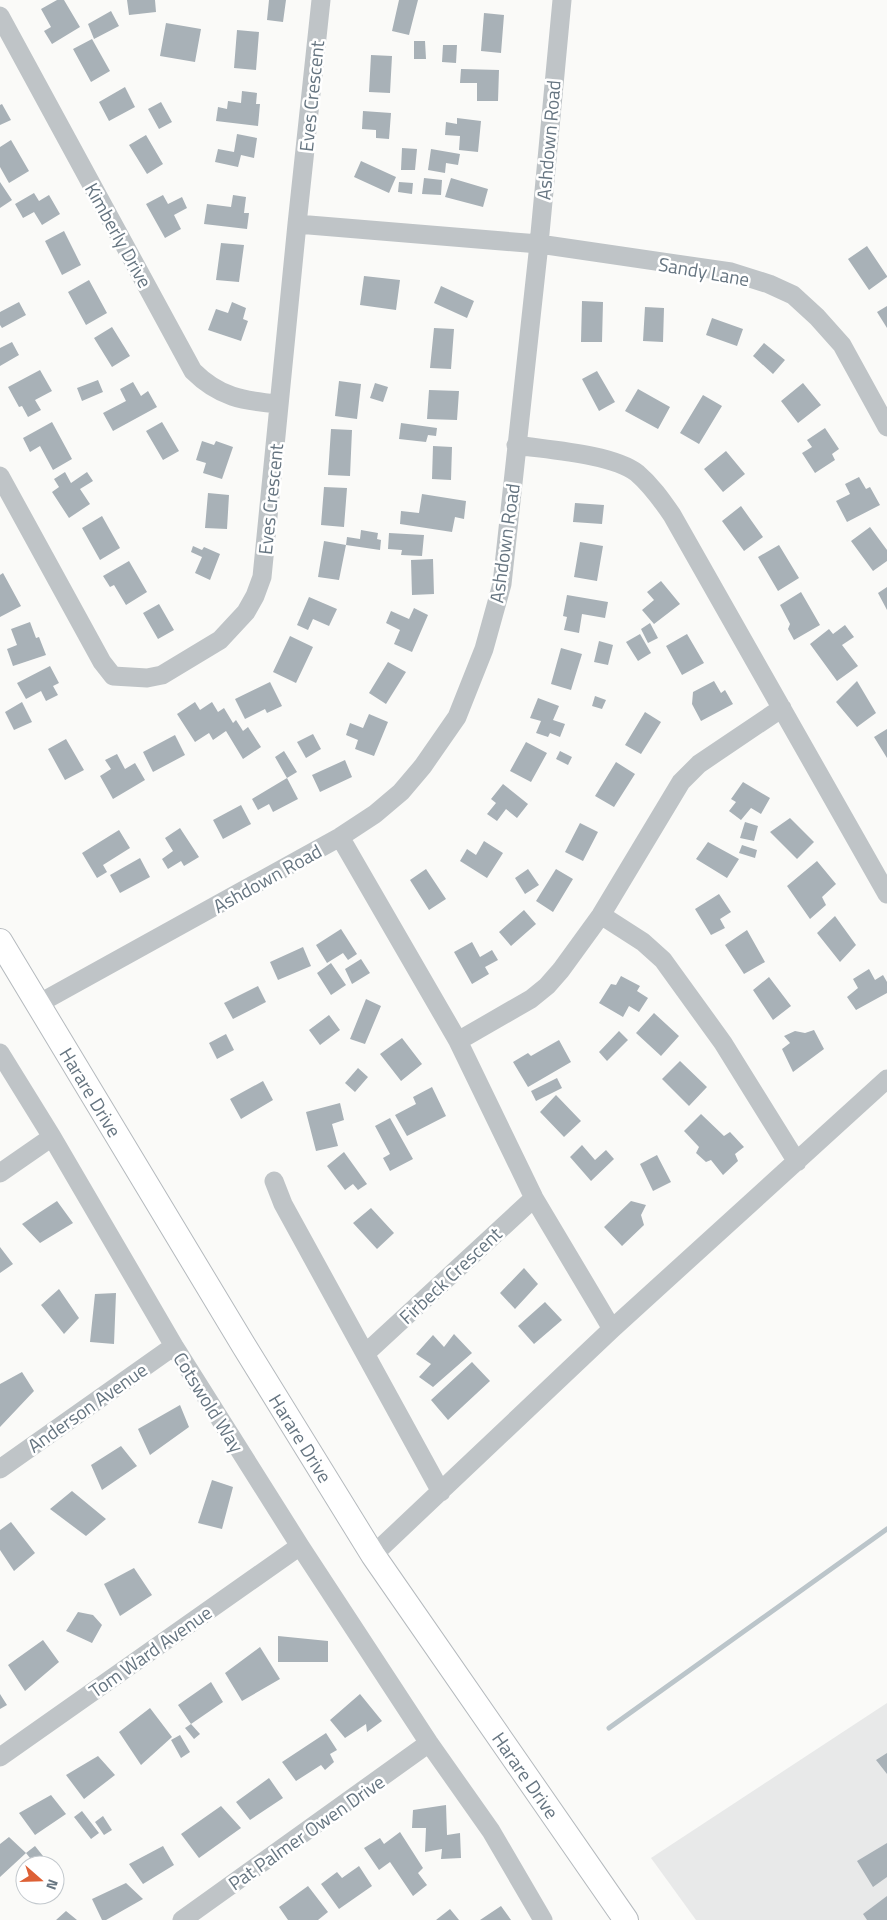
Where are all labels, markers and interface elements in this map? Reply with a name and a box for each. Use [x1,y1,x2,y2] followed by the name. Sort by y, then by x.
[291,39,331,153] street label: Eves Crescent
[528,79,568,201] street label: Ashdown Road
[78,177,160,293] street label: Kimberly Drive
[656,249,752,293] street label: Sandy Lane
[250,442,290,556] street label: Eves Crescent
[481,481,527,605] street label: Ashdown Road
[207,836,327,920] street label: Ashdown Road
[53,1042,129,1142] street label: Harare Drive
[392,1219,508,1330] street label: Firbeck Crescent
[167,1346,251,1458] street label: Cotswold Way
[21,1355,153,1459] street label: Anderson Avenue
[262,1388,340,1488] street label: Harare Drive
[83,1598,217,1704] street label: Tom Ward Avenue
[485,1726,567,1824] street label: Harare Drive
[222,1767,390,1897] street label: Pat Palmer Owen Drive
[15,1855,65,1905] north arrow
[41,1876,64,1893] text: N

